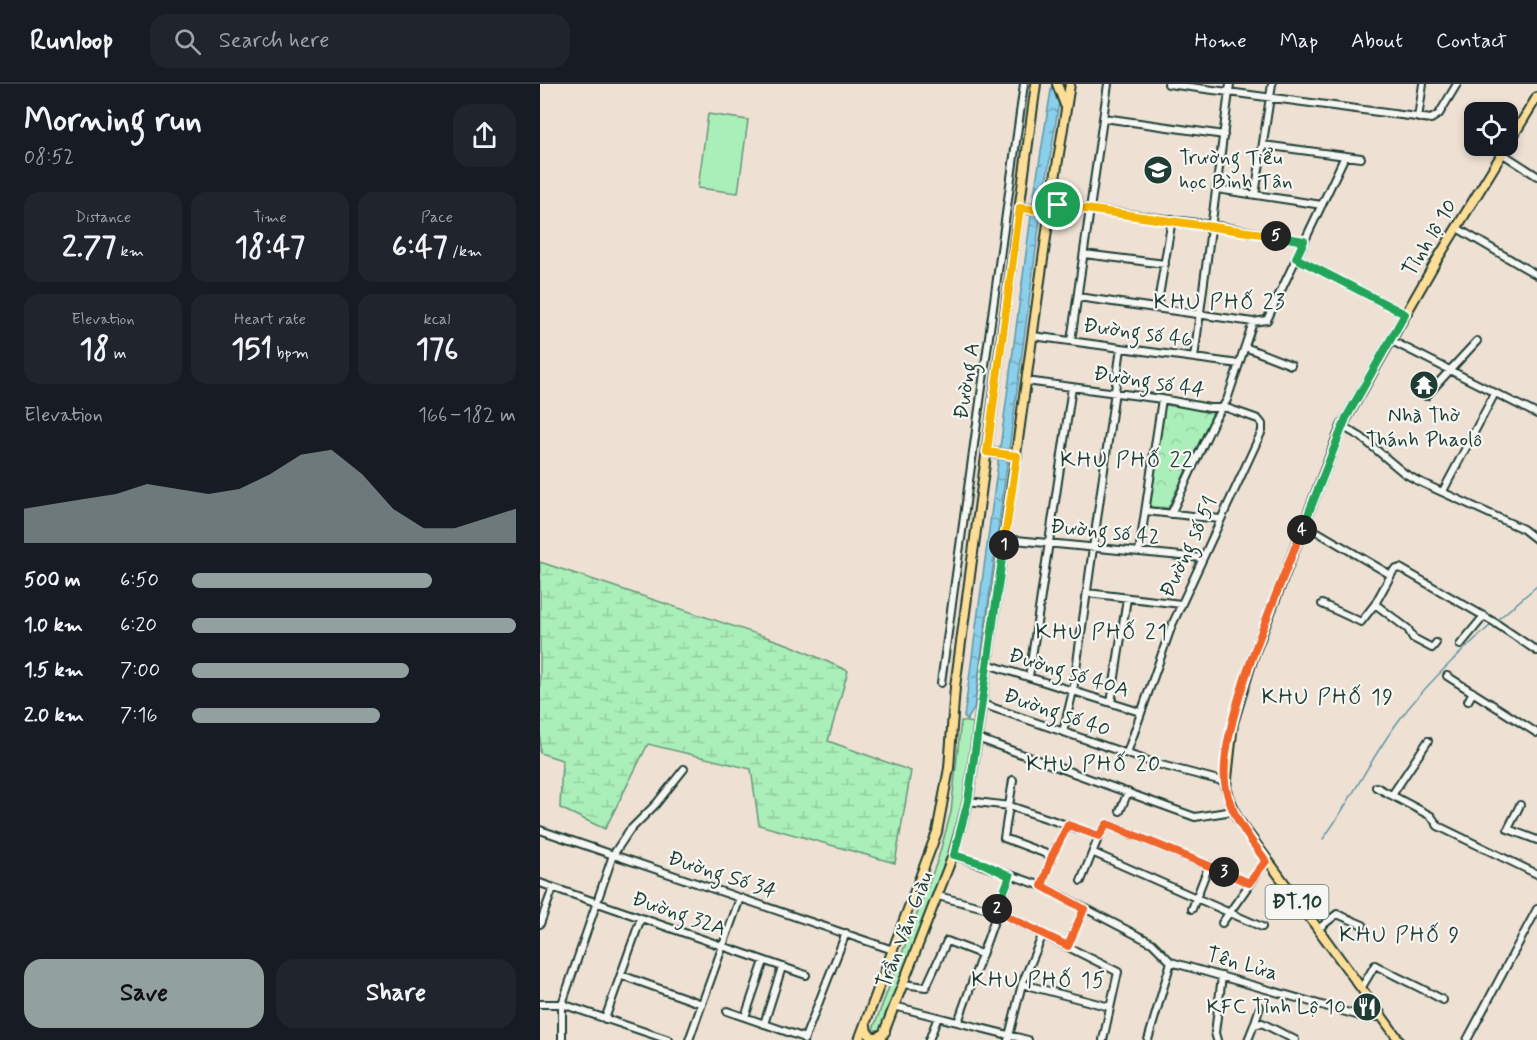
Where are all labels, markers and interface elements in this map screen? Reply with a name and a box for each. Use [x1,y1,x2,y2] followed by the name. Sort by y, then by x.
[150,14,570,68] search box
[30,23,114,60] text: Runloop
[171,25,204,58] icon: search
[219,27,329,55] text: Search here
[1195,27,1247,55] text: Home
[1280,27,1318,55] text: Map
[1351,27,1403,55] text: About
[1436,27,1507,55] text: Contact
[24,99,202,143] text: Morning run
[1464,102,1518,156] map controls
[1464,102,1518,156] button: locate
[453,104,516,167] button: share
[24,144,74,171] text: 08:52
[1179,144,1293,196] place label: Trường Tiểu học Bình Tân
[1142,154,1174,186] school or university icon: Trường Tiểu học Bình Tân
[1032,179,1083,230] pin
[1041,188,1074,221] icon: arrive
[1396,194,1464,282] street label: Tỉnh lộ 10
[75,207,131,228] text: Distance
[253,207,287,228] text: Time
[421,207,453,228] text: Pace
[1261,221,1291,251] pin: 5
[1271,225,1281,246] text: 5
[62,228,116,267] text: 2.77
[235,228,305,267] text: 18:47
[392,228,448,267] text: 6:47
[116,241,144,262] text: km
[448,241,482,262] text: /km
[1153,289,1287,317] district label: KHU PHỐ 23
[72,309,135,330] text: Elevation
[234,309,306,330] text: Heart rate
[424,309,450,330] text: kcal
[1081,311,1195,357] street label: Đường số 46
[80,330,109,369] text: 18
[231,330,272,369] text: 151
[416,330,458,369] text: 176
[947,341,989,422] street label: Đường A
[109,343,126,364] text: m
[272,343,309,364] text: bpm
[1091,359,1207,407] street label: Đường số 44
[1408,369,1440,401] temple icon: Nhà Thờ Thánh Phaolô
[24,402,103,429] text: Elevation
[418,402,516,429] text: 166–182 m
[1366,402,1482,454] place label: Nhà Thờ Thánh Phaolô
[1060,447,1194,475] district label: KHU PHỐ 22
[1153,492,1226,603] street label: Đường số 51
[1049,512,1161,554] street label: Đường số 42
[1287,515,1317,545] pin: 4
[1297,519,1307,540] text: 4
[989,530,1019,560] pin: 1
[1000,534,1008,555] text: 1
[24,567,81,594] text: 500 m
[120,567,159,594] text: 6:50
[24,612,83,639] text: 1.0 km
[120,612,157,639] text: 6:20
[1035,619,1169,647] district label: KHU PHỐ 21
[1005,641,1133,707] street label: Đường số 40A
[24,657,84,684] text: 1.5 km
[120,657,160,684] text: 7:00
[999,682,1114,746] street label: Đường số 40
[1261,684,1395,712] district label: KHU PHỐ 19
[24,702,84,729] text: 2.0 km
[120,702,157,729] text: 7:16
[1026,751,1162,779] district label: KHU PHỐ 20
[664,844,780,908] street label: Đường Số 34
[1209,857,1239,887] pin: 3
[1220,861,1228,882] text: 3
[870,867,940,993] street label: Trần Văn Giàu
[628,885,730,945] street label: Đường 32A
[1266,885,1329,919] road number: ĐT.10
[982,894,1012,924] pin: 2
[993,898,1001,919] text: 2
[1339,922,1461,950] district label: KHU PHỐ 9
[1203,940,1281,988] street label: Tên Lửa
[24,959,264,1028] button: Save
[276,959,516,1028] button: Share
[971,967,1107,995] district label: KHU PHỐ 15
[1351,991,1383,1023] restaurant icon: KFC Tỉnh Lộ 10
[1207,993,1346,1021] place label: KFC Tỉnh Lộ 10

